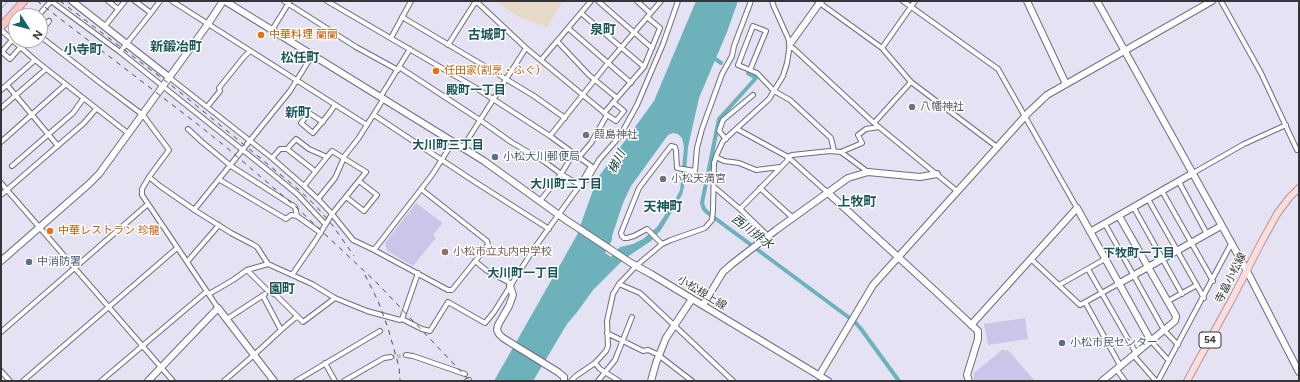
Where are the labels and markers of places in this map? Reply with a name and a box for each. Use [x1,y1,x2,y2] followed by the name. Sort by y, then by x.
[269,28,338,42] place label: 中華料理 蘭蘭
[256,30,266,40] marker: 中華料理 蘭蘭
[444,64,540,78] place label: 任田家(割烹・ふぐ)
[431,66,441,76] marker: 任田家(割烹・ふぐ)
[920,100,964,114] place label: 八幡神社
[907,102,917,112] marker: 八幡神社
[594,128,638,142] place label: 葭島神社
[581,130,591,140] marker: 葭島神社
[503,150,580,164] place label: 小松大川郵便局
[490,152,500,162] marker: 小松大川郵便局
[671,172,726,186] place label: 小松天満宮
[658,174,668,184] marker: 小松天満宮
[58,224,160,238] place label: 中華レストラン 珍龍
[45,226,55,236] marker: 中華レストラン 珍龍
[453,245,552,259] place label: 小松市立丸内中学校
[440,247,450,257] marker: 小松市立丸内中学校
[37,255,81,269] place label: 中消防署
[24,257,34,267] marker: 中消防署
[1070,336,1158,350] place label: 小松市民センター
[1057,338,1067,348] marker: 小松市民センター

